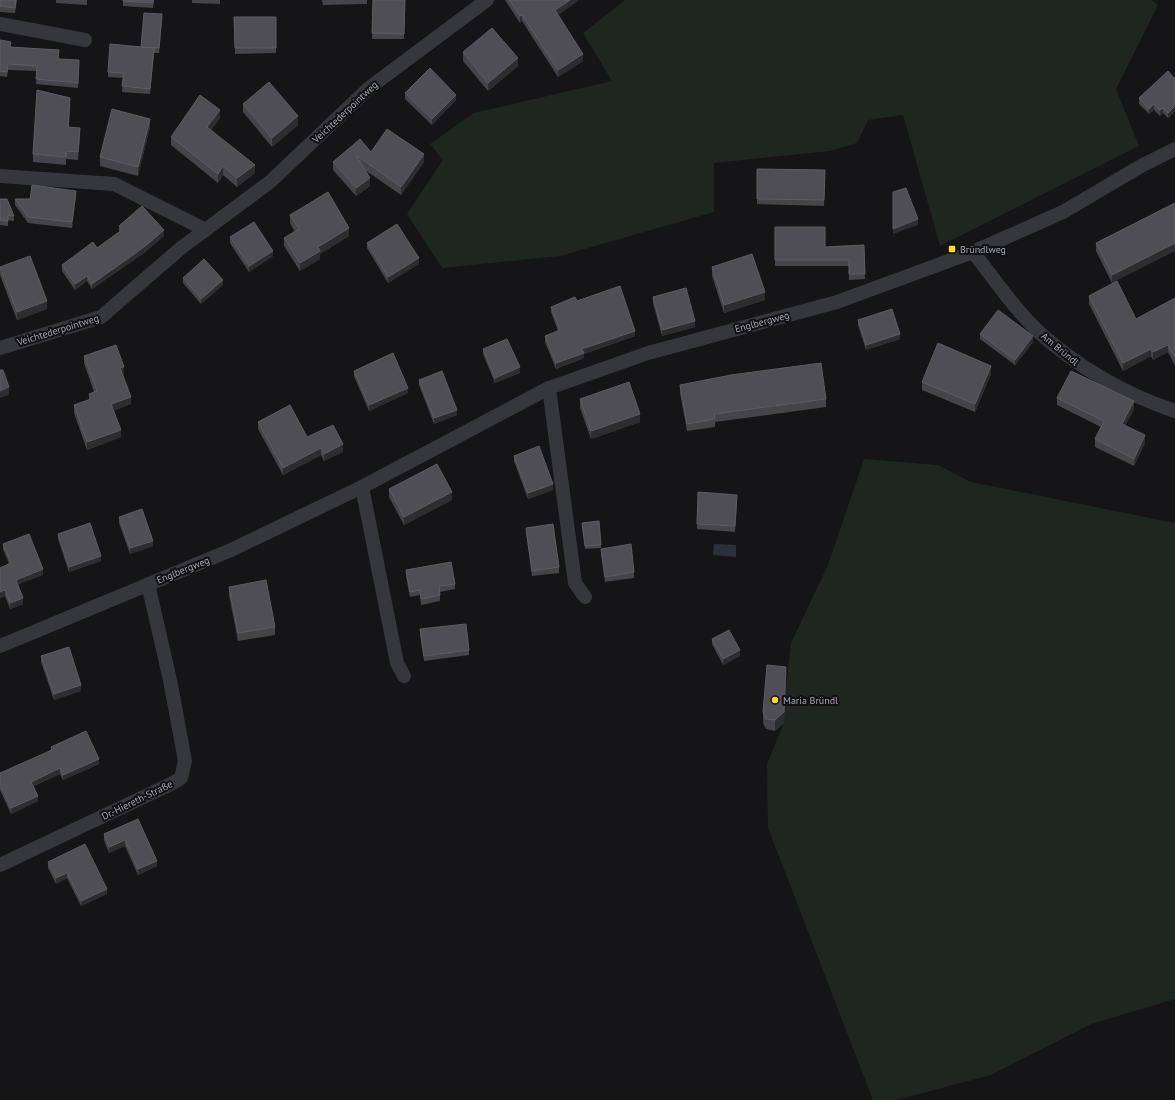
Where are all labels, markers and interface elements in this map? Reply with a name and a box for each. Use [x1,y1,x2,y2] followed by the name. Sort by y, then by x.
[309,78,380,146] street label: Veichtederpointweg
[960,243,1006,256] place label: Bründlweg
[947,244,957,254] marker: Bründlweg
[733,308,791,336] street label: Englbergweg
[15,311,101,349] street label: Veichtederpointweg
[1039,330,1081,369] street label: Am Bründl
[155,553,211,587] street label: Englbergweg
[783,694,838,707] place label: Maria Bründl
[770,695,780,705] marker: Maria Bründl
[99,777,175,823] street label: Dr.-Hiereth-Straße

